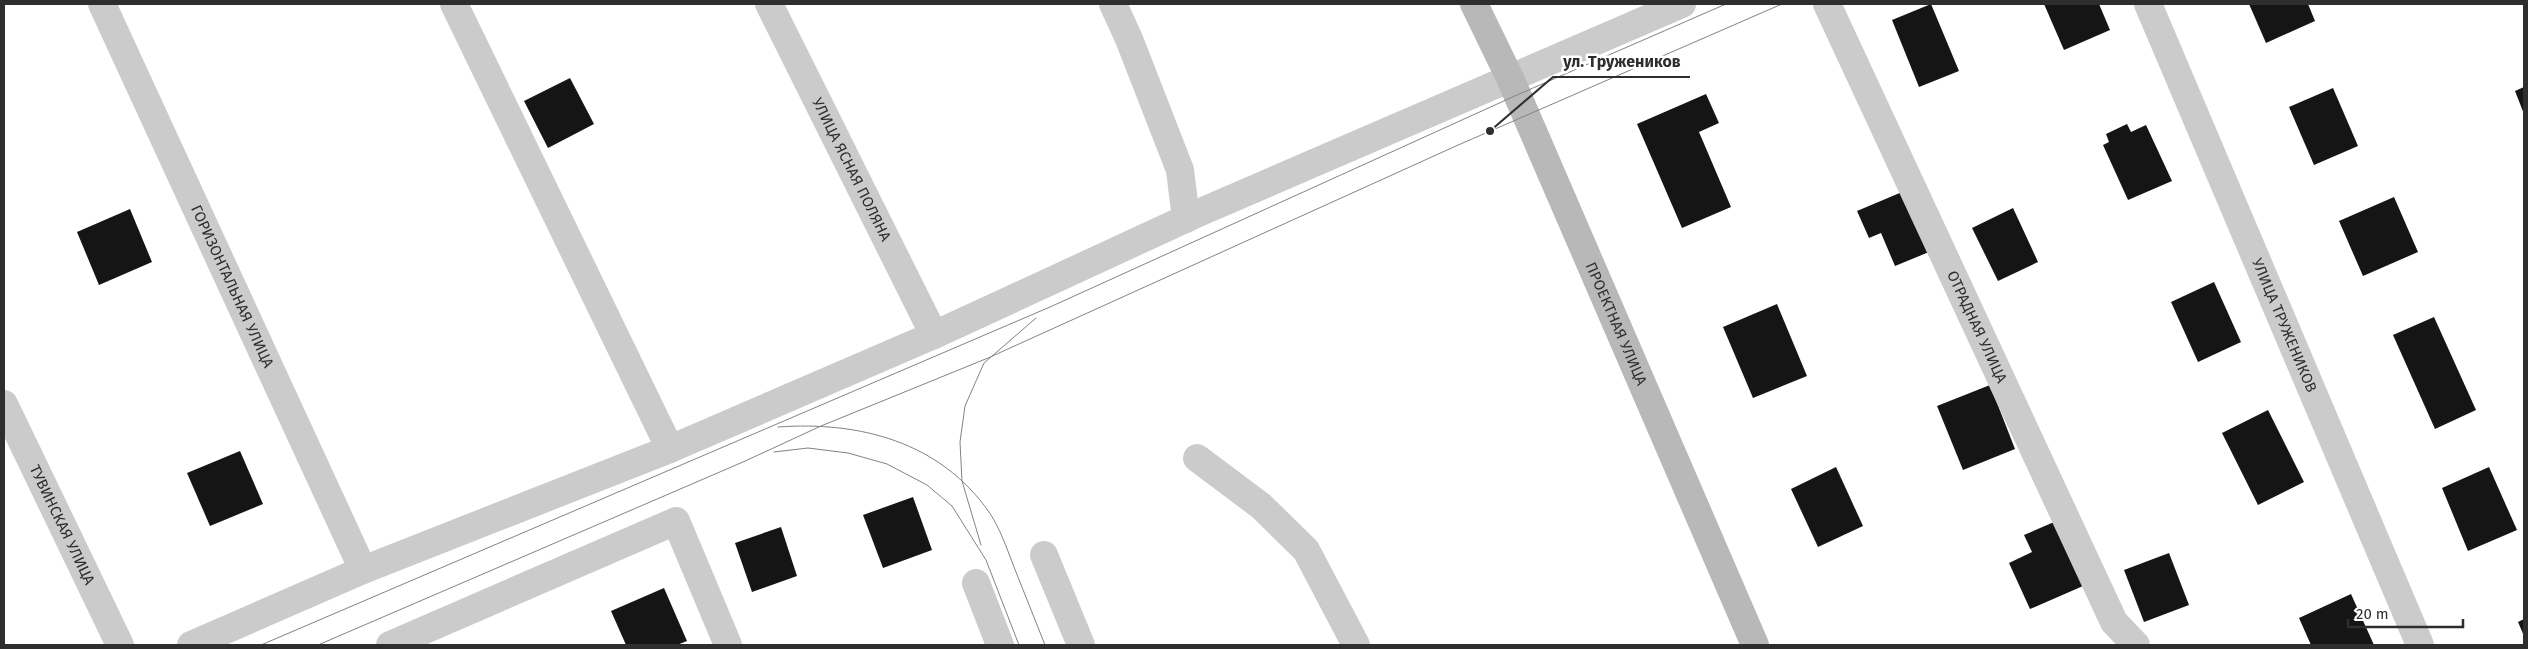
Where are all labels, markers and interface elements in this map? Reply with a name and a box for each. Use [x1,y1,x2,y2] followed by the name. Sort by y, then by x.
[1553,46,1690,77] callout: ул. Тружеников
[1562,52,1681,71] text: ул. Тружеников
[808,95,895,245] street label: УЛИЦА ЯСНАЯ ПОЛЯНА
[187,202,278,371] street label: ГОРИЗОНТАЛЬНАЯ УЛИЦА
[2248,256,2321,395] street label: УЛИЦА ТРУЖЕНИКОВ
[1582,259,1651,388] street label: ПРОЕКТНАЯ УЛИЦА
[1943,268,2011,386] street label: ОТРАДНАЯ УЛИЦА
[26,462,99,588] street label: ТУВИНСКАЯ УЛИЦА
[2348,596,2463,628] scale bar
[2356,605,2389,623] text: 20 m

